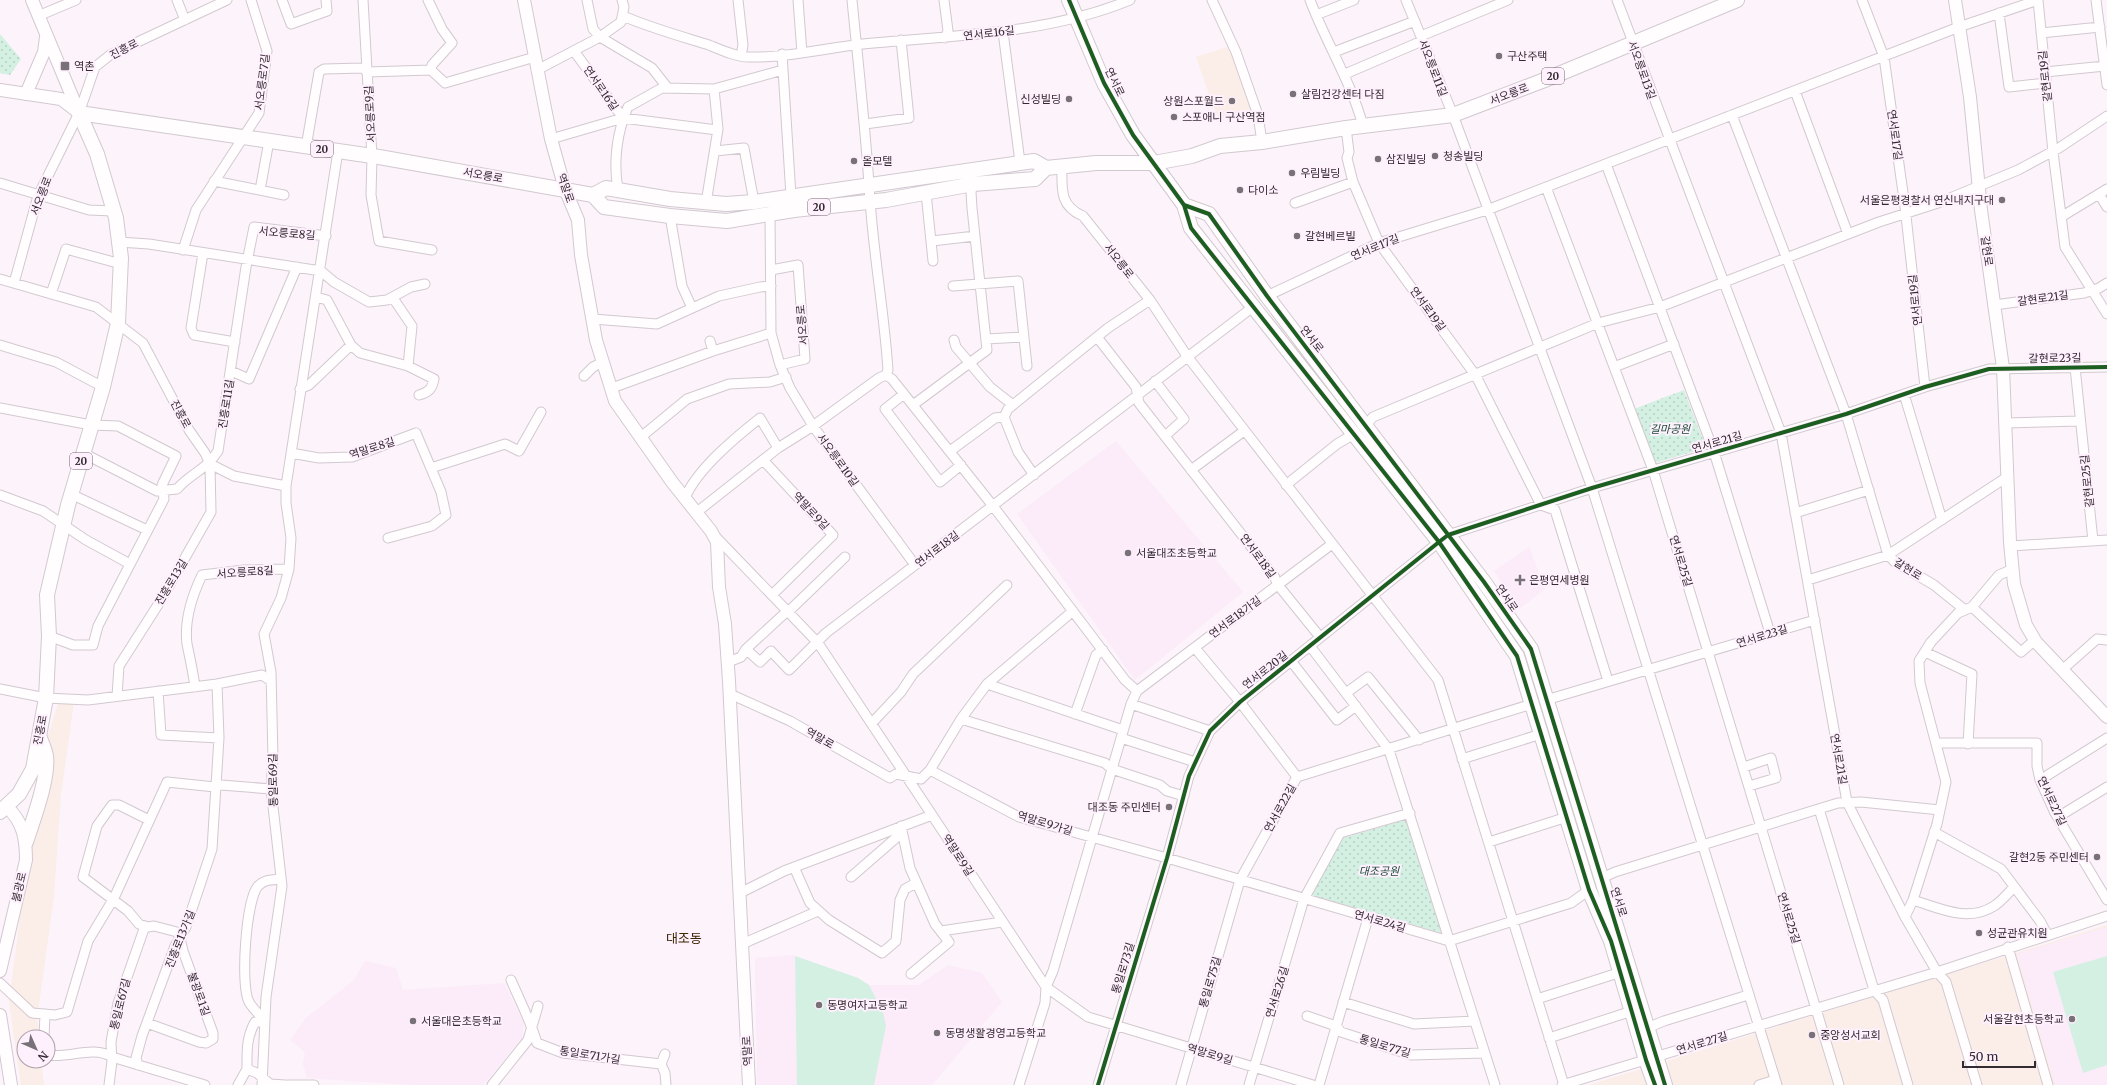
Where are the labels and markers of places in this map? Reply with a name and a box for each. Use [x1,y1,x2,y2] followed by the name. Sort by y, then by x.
[1507,49,1547,63] place label: 구산주택
[1494,51,1504,61] marker: 구산주택
[74,59,94,73] place label: 역촌
[59,60,71,72] marker: 역촌
[1301,87,1385,101] place label: 살림건강센터 다짐
[1288,89,1298,99] marker: 살림건강센터 다짐
[1021,92,1061,106] place label: 신성빌딩
[1064,94,1074,104] marker: 신성빌딩
[1163,94,1224,108] place label: 상원스포월드
[1227,96,1237,106] marker: 상원스포월드
[1182,110,1266,124] place label: 스포애니 구산역점
[1169,112,1179,122] marker: 스포애니 구산역점
[1443,149,1483,163] place label: 청송빌딩
[1430,151,1440,161] marker: 청송빌딩
[1386,152,1426,166] place label: 삼진빌딩
[862,154,892,168] place label: 올모텔
[1373,154,1383,164] marker: 삼진빌딩
[849,156,859,166] marker: 올모텔
[1300,166,1340,180] place label: 우림빌딩
[1287,168,1297,178] marker: 우림빌딩
[1248,183,1278,197] place label: 다이소
[1235,185,1245,195] marker: 다이소
[1860,193,1994,207] place label: 서울은평경찰서 연신내지구대
[1997,195,2007,205] marker: 서울은평경찰서 연신내지구대
[1305,229,1356,243] place label: 갈현베르빌
[1292,231,1302,241] marker: 갈현베르빌
[1136,546,1217,560] place label: 서울대조초등학교
[1123,548,1133,558] marker: 서울대조초등학교
[1529,573,1590,587] place label: 은평연세병원
[1514,574,1526,586] marker: 은평연세병원
[1088,800,1161,814] place label: 대조동 주민센터
[1164,802,1174,812] marker: 대조동 주민센터
[2009,850,2089,864] place label: 갈현2동 주민센터
[2092,852,2102,862] marker: 갈현2동 주민센터
[1987,926,2048,940] place label: 성균관유치원
[1974,928,1984,938] marker: 성균관유치원
[827,998,908,1012] place label: 동명여자고등학교
[814,1000,824,1010] marker: 동명여자고등학교
[1983,1012,2064,1026] place label: 서울갈현초등학교
[421,1014,502,1028] place label: 서울대은초등학교
[2067,1014,2077,1024] marker: 서울갈현초등학교
[408,1016,418,1026] marker: 서울대은초등학교
[945,1026,1046,1040] place label: 동명생활경영고등학교
[932,1028,942,1038] marker: 동명생활경영고등학교
[1820,1028,1881,1042] place label: 중앙성서교회
[1807,1030,1817,1040] marker: 중앙성서교회

